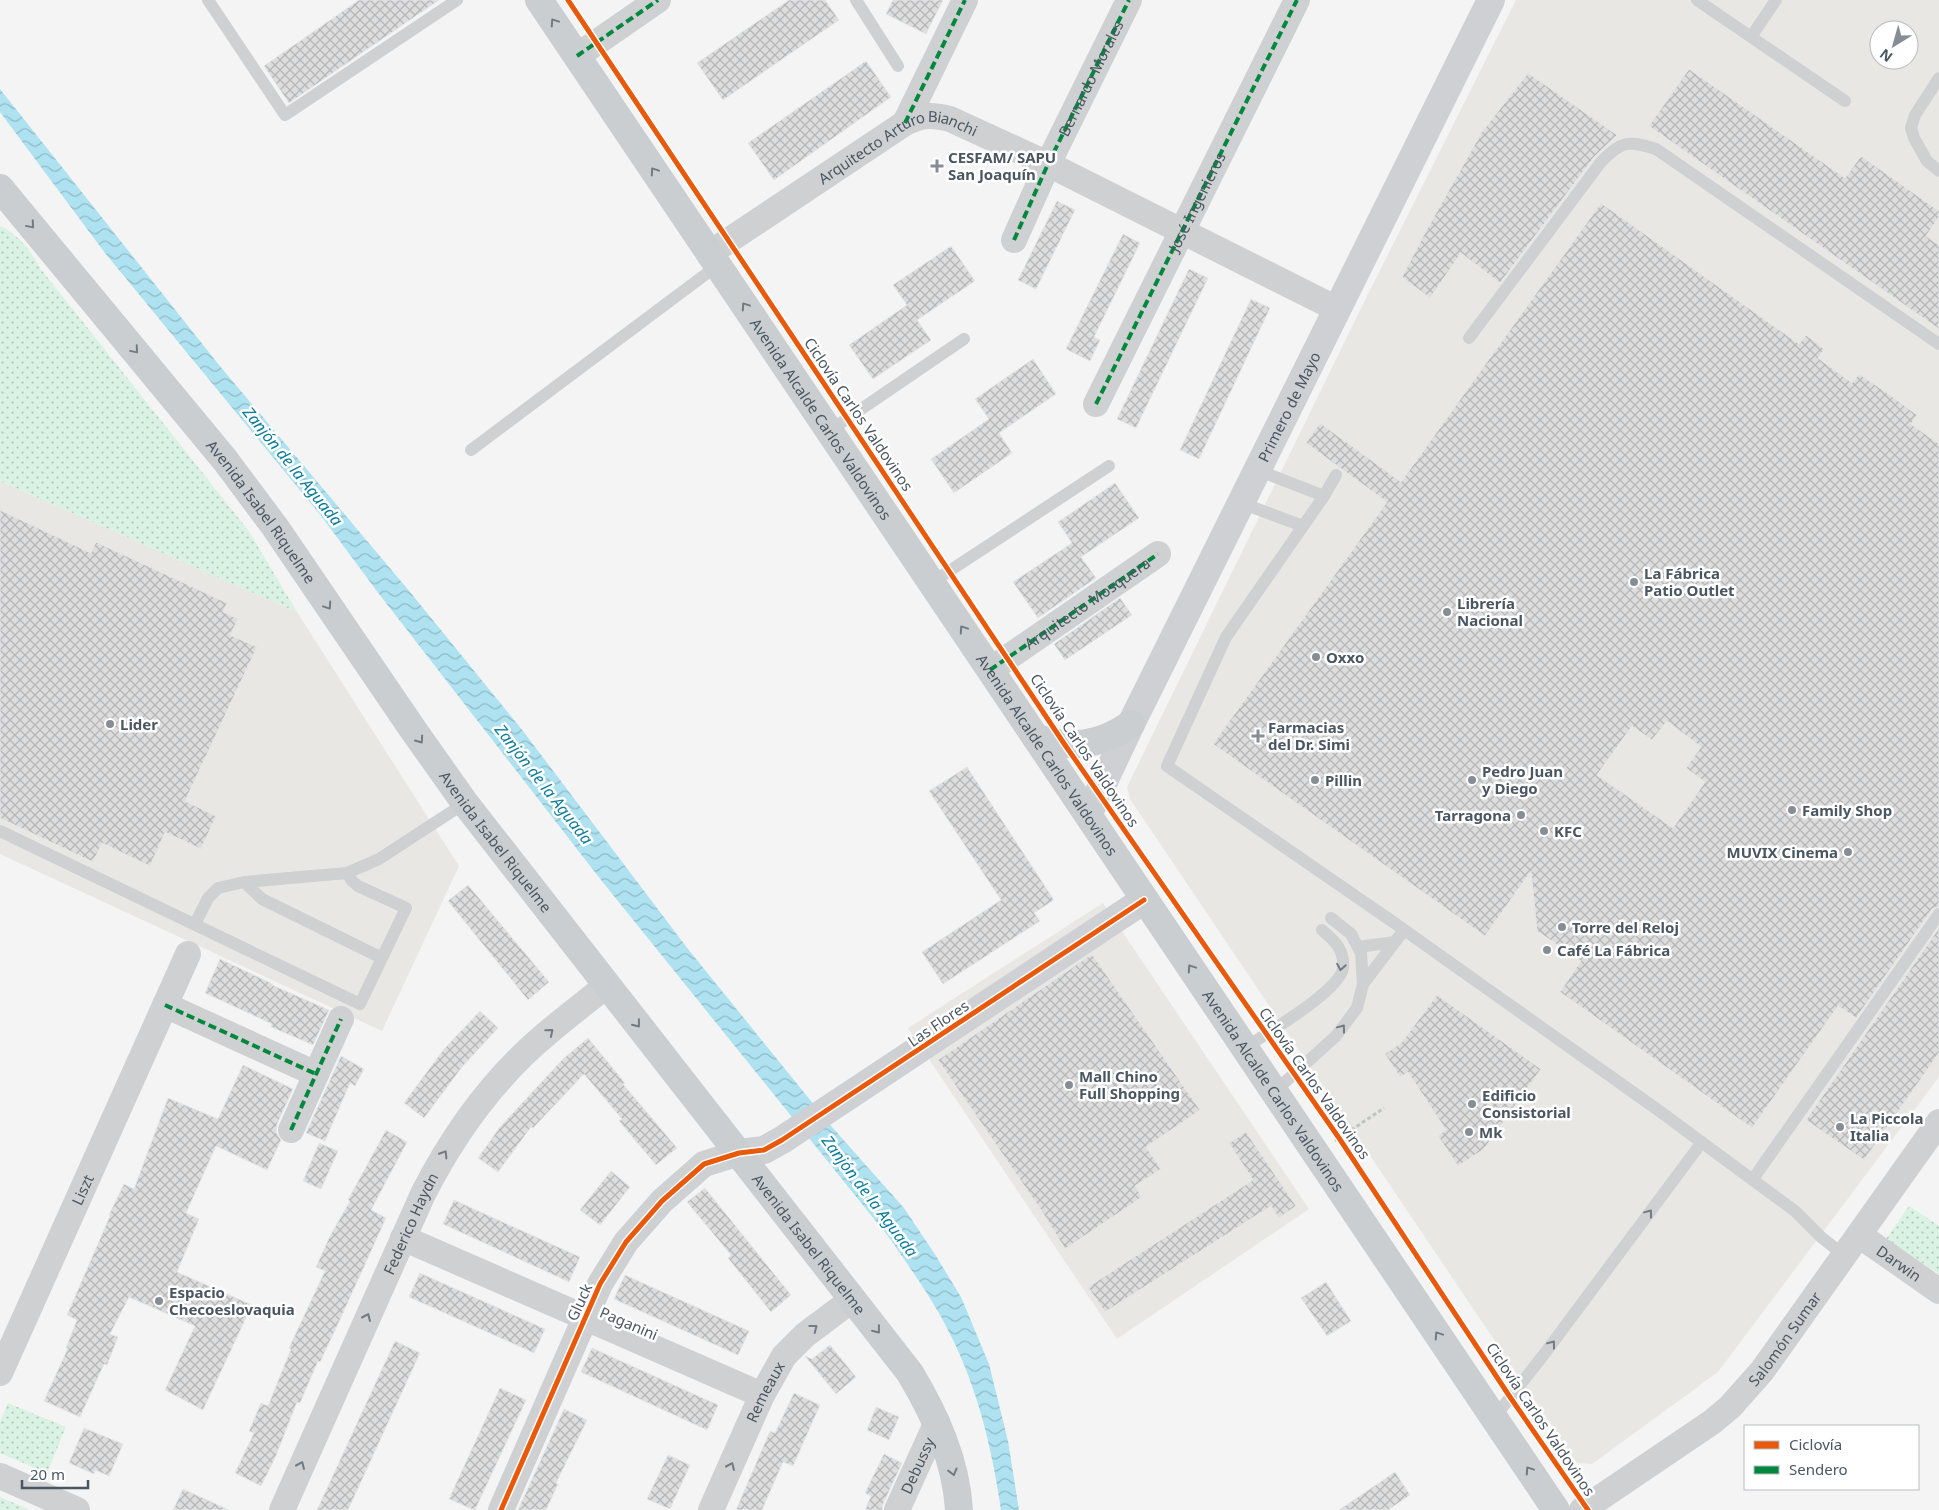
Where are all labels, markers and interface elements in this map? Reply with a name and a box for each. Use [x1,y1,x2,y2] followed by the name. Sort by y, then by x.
[1053,17,1127,139] street label: Bernardo Morales
[551,18,560,27] one-way arrow
[1869,20,1919,70] north arrow
[1876,45,1896,67] text: N
[814,106,981,188] street label: Arquitecto Arturo Bianchi
[948,147,1056,184] place label: CESFAM/ SAPU San Joaquín
[1163,149,1230,257] street label: José Ingenieros
[930,159,944,173] marker: CESFAM/ SAPU San Joaquín
[651,167,661,176] one-way arrow
[26,220,35,229] one-way arrow
[742,302,751,312] one-way arrow
[746,314,896,524] street label: Avenida Alcalde Carlos Valdovinos
[800,333,918,495] street label: Ciclovía Carlos Valdovinos
[130,344,138,353] one-way arrow
[1253,348,1325,465] street label: Primero de Mayo
[238,401,348,530] water label: Zanjón de la Aguada
[202,435,320,587] street label: Avenida Isabel Riquelme
[1020,553,1154,653] street label: Arquitecto Mosquera
[1644,563,1735,600] place label: La Fábrica Patio Outlet
[1628,576,1640,588] marker: La Fábrica Patio Outlet
[1457,593,1523,630] place label: Librería Nacional
[321,600,331,609] one-way arrow
[1441,606,1453,618] marker: Librería Nacional
[960,626,969,635] one-way arrow
[1326,647,1364,667] place label: Oxxo
[972,650,1122,860] street label: Avenida Alcalde Carlos Valdovinos
[1310,651,1322,663] marker: Oxxo
[1026,669,1144,831] street label: Ciclovía Carlos Valdovinos
[120,714,158,734] place label: Lider
[1268,717,1350,754] place label: Farmacias del Dr. Simi
[104,718,116,730] marker: Lider
[489,718,598,849] water label: Zanjón de la Aguada
[1252,730,1264,742] marker: Farmacias del Dr. Simi
[414,734,422,743] one-way arrow
[1482,761,1563,798] place label: Pedro Juan y Diego
[435,767,557,916] street label: Avenida Isabel Riquelme
[1325,770,1362,790] place label: Pillin
[1309,774,1321,786] marker: Pillin
[1466,774,1478,786] marker: Pedro Juan y Diego
[1802,800,1892,820] place label: Family Shop
[1786,804,1798,816] marker: Family Shop
[1435,805,1511,825] place label: Tarragona
[1515,809,1527,821] marker: Tarragona
[1554,821,1582,841] place label: KFC
[1538,825,1550,837] marker: KFC
[1727,842,1838,862] place label: MUVIX Cinema
[1842,846,1854,858] marker: MUVIX Cinema
[1572,917,1679,937] place label: Torre del Reloj
[1556,921,1568,933] marker: Torre del Reloj
[1557,940,1670,960] place label: Café La Fábrica
[1541,944,1553,956] marker: Café La Fábrica
[1337,962,1347,971] one-way arrow
[1188,964,1197,974] one-way arrow
[1198,986,1349,1195] street label: Avenida Alcalde Carlos Valdovinos
[904,995,972,1051] street label: Las Flores
[1255,1003,1375,1163] street label: Ciclovía Carlos Valdovinos
[632,1018,640,1027] one-way arrow
[1336,1024,1345,1034] one-way arrow
[544,1028,553,1037] one-way arrow
[1079,1066,1180,1103] place label: Mall Chino Full Shopping
[1063,1079,1075,1091] marker: Mall Chino Full Shopping
[1482,1085,1571,1122] place label: Edificio Consistorial
[1466,1098,1478,1110] marker: Edificio Consistorial
[1850,1108,1923,1145] place label: La Piccola Italia
[1834,1121,1846,1133] marker: La Piccola Italia
[1479,1122,1503,1142] place label: Mk
[1463,1126,1475,1138] marker: Mk
[816,1130,923,1261] water label: Zanjón de la Aguada
[438,1151,448,1160] one-way arrow
[378,1169,443,1278] street label: Federico Haydn
[748,1169,870,1318] street label: Avenida Isabel Riquelme
[67,1171,98,1208] street label: Liszt
[1644,1210,1652,1219] one-way arrow
[1873,1240,1926,1286] street label: Darwin
[562,1280,596,1324] street label: Gluck
[169,1282,295,1319] place label: Espacio Checoeslovaquia
[1743,1287,1825,1390] street label: Salomón Sumar
[153,1295,165,1307] marker: Espacio Checoeslovaquia
[597,1302,661,1344] street label: Paganini
[361,1313,372,1322] one-way arrow
[871,1324,880,1334] one-way arrow
[808,1325,817,1334] one-way arrow
[1435,1331,1444,1341] one-way arrow
[1482,1338,1600,1500] street label: Ciclovía Carlos Valdovinos
[1547,1341,1555,1350] one-way arrow
[741,1358,789,1425] street label: Remeaux
[1744,1425,1919,1490] legend
[896,1434,939,1497] street label: Debussy
[1789,1434,1842,1454] text: Ciclovía
[22,1458,89,1490] scale bar
[1789,1459,1848,1479] text: Sendero
[295,1461,306,1470] one-way arrow
[724,1462,734,1471] one-way arrow
[30,1464,65,1484] text: 20 m
[1526,1466,1535,1475] one-way arrow
[947,1467,958,1476] one-way arrow

